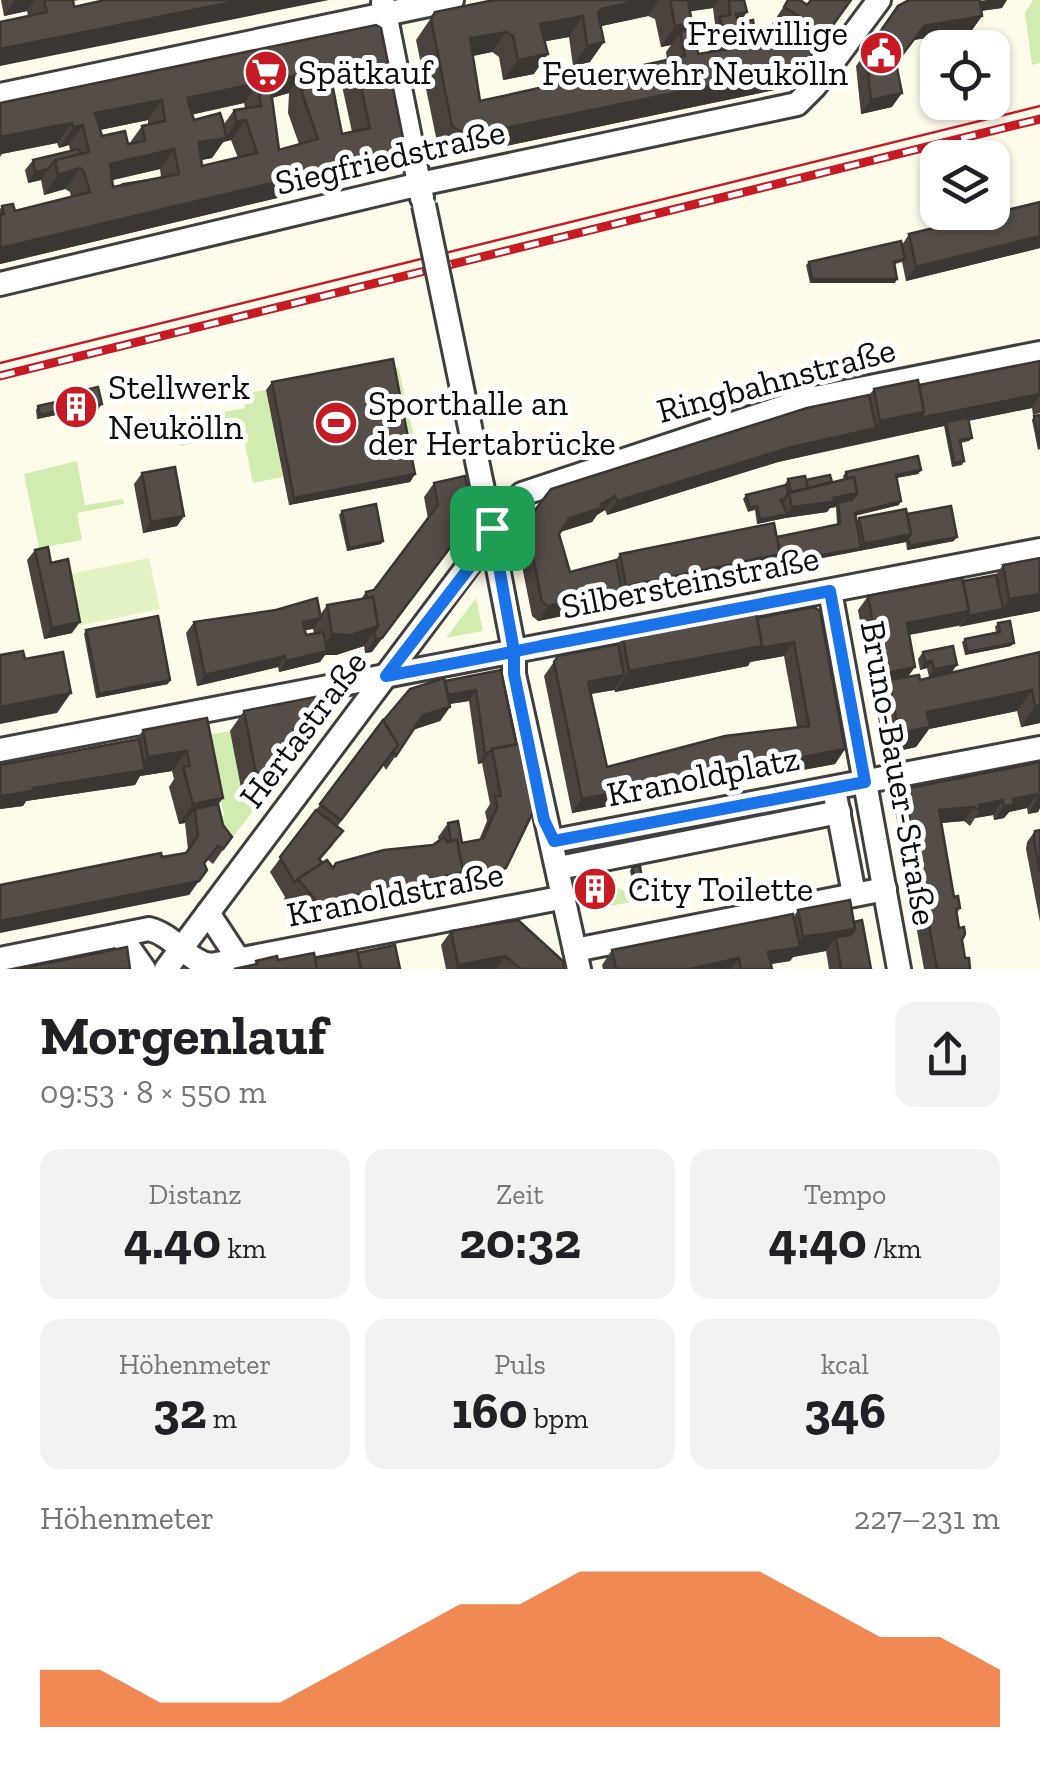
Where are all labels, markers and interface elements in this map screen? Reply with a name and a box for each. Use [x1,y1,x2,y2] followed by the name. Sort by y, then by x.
[542,12,848,94] place label: Freiwillige Feuerwehr Neukölln
[858,30,904,76] public building icon: Freiwillige Feuerwehr Neukölln
[920,30,1010,230] map controls
[920,30,1010,120] button: locate
[243,49,289,95] supermarket icon: Spätkauf
[298,51,435,93] place label: Spätkauf
[271,110,509,204] street label: Siegfriedstraße
[920,140,1010,230] button: layers
[652,328,900,432] street label: Ringbahnstraße
[108,366,250,448] place label: Stellwerk Neukölln
[368,382,616,464] place label: Sporthalle an der Hertabrücke
[53,384,99,430] building icon: Stellwerk Neukölln
[313,400,359,446] sports icon: Sporthalle an der Hertabrücke
[450,486,535,571] pin
[465,501,520,556] icon: arrive
[558,536,822,628] street label: Silbersteinstraße
[852,618,946,928] street label: Bruno-Bauer-Straße
[230,642,376,816] street label: Hertastraße
[603,737,803,815] street label: Kranoldplatz
[283,852,507,936] street label: Kranoldstraße
[572,866,618,912] building icon: City Toilette
[628,868,813,910] place label: City Toilette
[40,1002,326,1068] text: Morgenlauf
[895,1002,1000,1107] button: share
[40,1073,266,1111] text: 09:53 · 8 × 550 m
[149,1178,241,1211] text: Distanz
[496,1178,544,1211] text: Zeit
[804,1178,886,1211] text: Tempo
[124,1211,221,1271] text: 4.40
[459,1211,581,1271] text: 20:32
[769,1211,867,1271] text: 4:40
[221,1232,266,1265] text: km
[867,1232,921,1265] text: /km
[119,1348,271,1381] text: Höhenmeter
[494,1348,546,1381] text: Puls
[821,1348,869,1381] text: kcal
[153,1381,206,1441] text: 32
[452,1381,527,1441] text: 160
[804,1381,886,1441] text: 346
[206,1402,237,1435] text: m
[527,1402,588,1435] text: bpm
[40,1499,214,1537] text: Höhenmeter
[854,1499,1000,1537] text: 227–231 m

